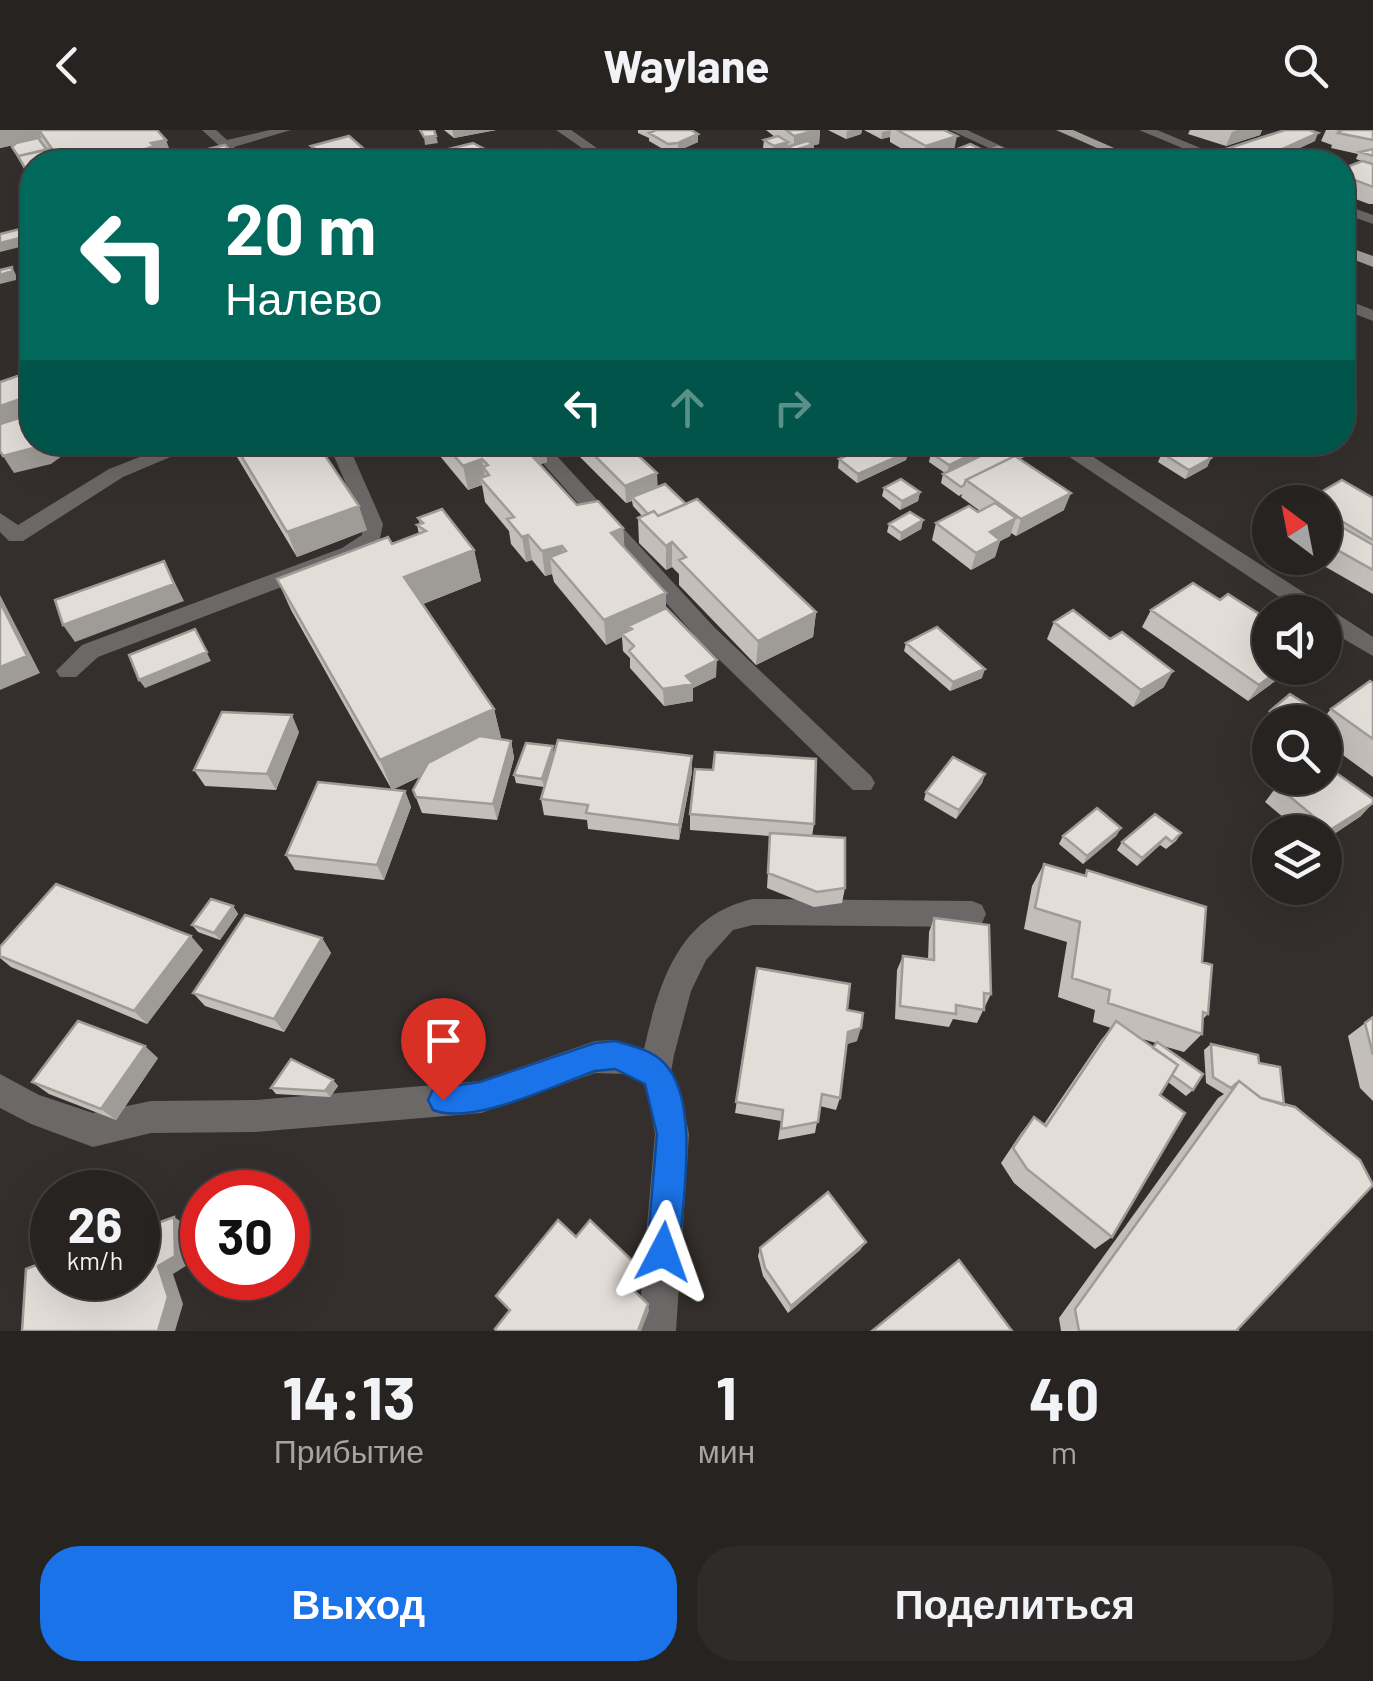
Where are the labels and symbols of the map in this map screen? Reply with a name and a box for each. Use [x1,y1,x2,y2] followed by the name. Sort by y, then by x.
[1252,485,1342,575] north arrow
[401,998,486,1101] pin
[180,1170,310,1300] speed limit sign: 30
[611,1200,715,1304] position arrow

